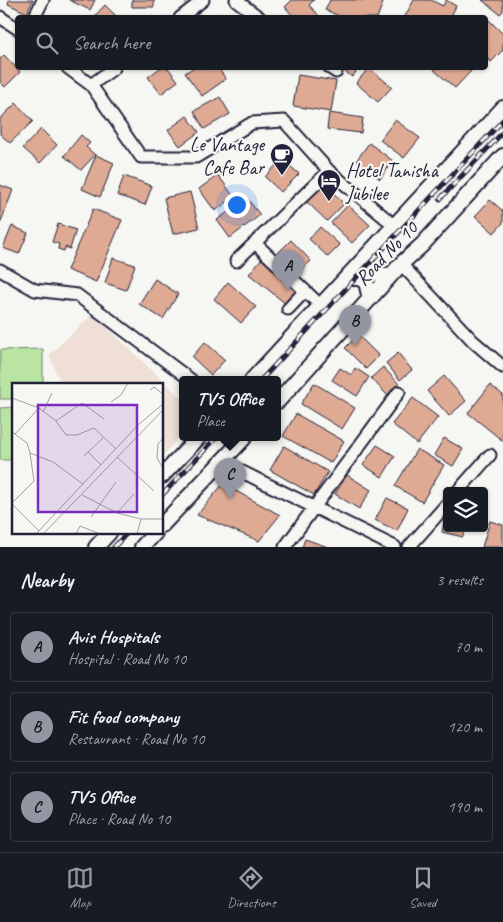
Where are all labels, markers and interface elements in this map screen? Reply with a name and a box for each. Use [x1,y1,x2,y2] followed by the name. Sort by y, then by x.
[15,15,488,70] search box
[33,29,61,57] icon: search
[73,31,150,55] text: Search here
[190,132,266,180] place label: Le Vantage Cafe Bar
[269,142,295,176] cafe icon: Le Vantage Cafe Bar
[345,158,440,206] place label: Hotel Tanisha Jubilee
[316,168,342,202] hotel icon: Hotel Tanisha Jubilee
[224,192,250,218] your location
[350,215,424,291] street label: Road No 10
[272,250,304,291] pin: A
[339,305,371,346] pin: B
[179,376,281,441] popup
[12,383,164,534] inset map
[197,387,263,411] text: TV5 Office
[197,411,225,431] text: Place
[214,458,246,499] pin: C
[443,487,488,532] map controls
[443,487,488,532] button: layers
[20,567,73,593] text: Nearby
[436,570,483,590] text: 3 results
[68,625,159,649] text: Avis Hospitals
[33,637,41,657] text: A
[455,637,482,657] text: 70 m
[68,649,186,669] text: Hospital · Road No 10
[68,705,179,729] text: Fit food company
[33,717,41,737] text: B
[448,717,482,737] text: 120 m
[68,729,204,749] text: Restaurant · Road No 10
[68,785,135,809] text: TV5 Office
[33,797,41,817] text: C
[448,797,482,817] text: 190 m
[68,809,170,829] text: Place · Road No 10
[66,864,94,911] tab: Map
[227,864,276,911] tab: Directions
[409,864,437,911] tab: Saved

